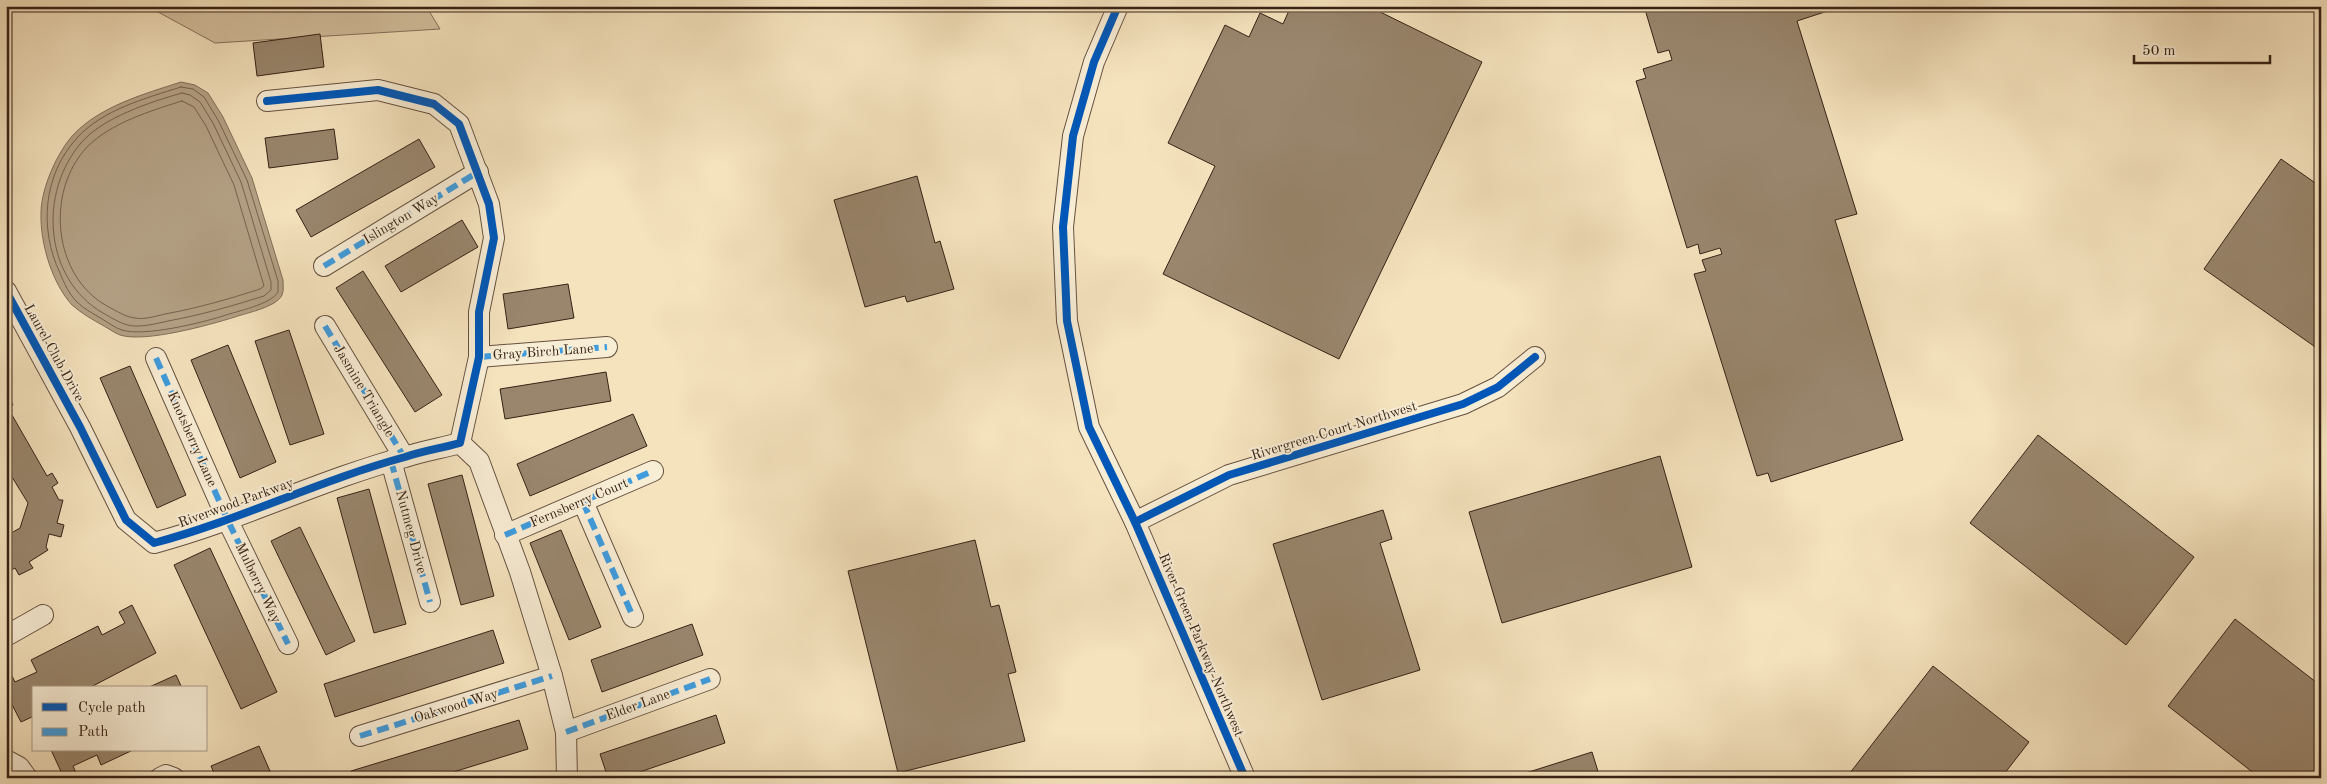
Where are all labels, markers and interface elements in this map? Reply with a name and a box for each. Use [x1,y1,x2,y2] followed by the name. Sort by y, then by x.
[2134,32,2271,64] scale bar
[2142,44,2176,59] text: 50 m
[361,191,442,247] street label: Islington Way
[21,302,87,404] street label: Laurel Club Drive
[492,341,594,363] street label: Gray Birch Lane
[331,342,397,440] street label: Jasmine Triangle
[165,389,219,489] street label: Knotsberry Lane
[1250,399,1419,463] street label: Rivergreen Court Northwest
[177,475,296,530] street label: Riverwood Parkway
[528,476,630,530] street label: Fernsberry Court
[393,489,429,575] street label: Nutmeg Drive
[233,541,284,626] street label: Mulberry Way
[1156,551,1246,739] street label: River Green Parkway Northwest
[32,686,208,752] legend
[412,686,500,725] street label: Oakwood Way
[604,687,672,723] street label: Elder Lane
[78,701,146,716] text: Cycle path
[78,725,108,740] text: Path

